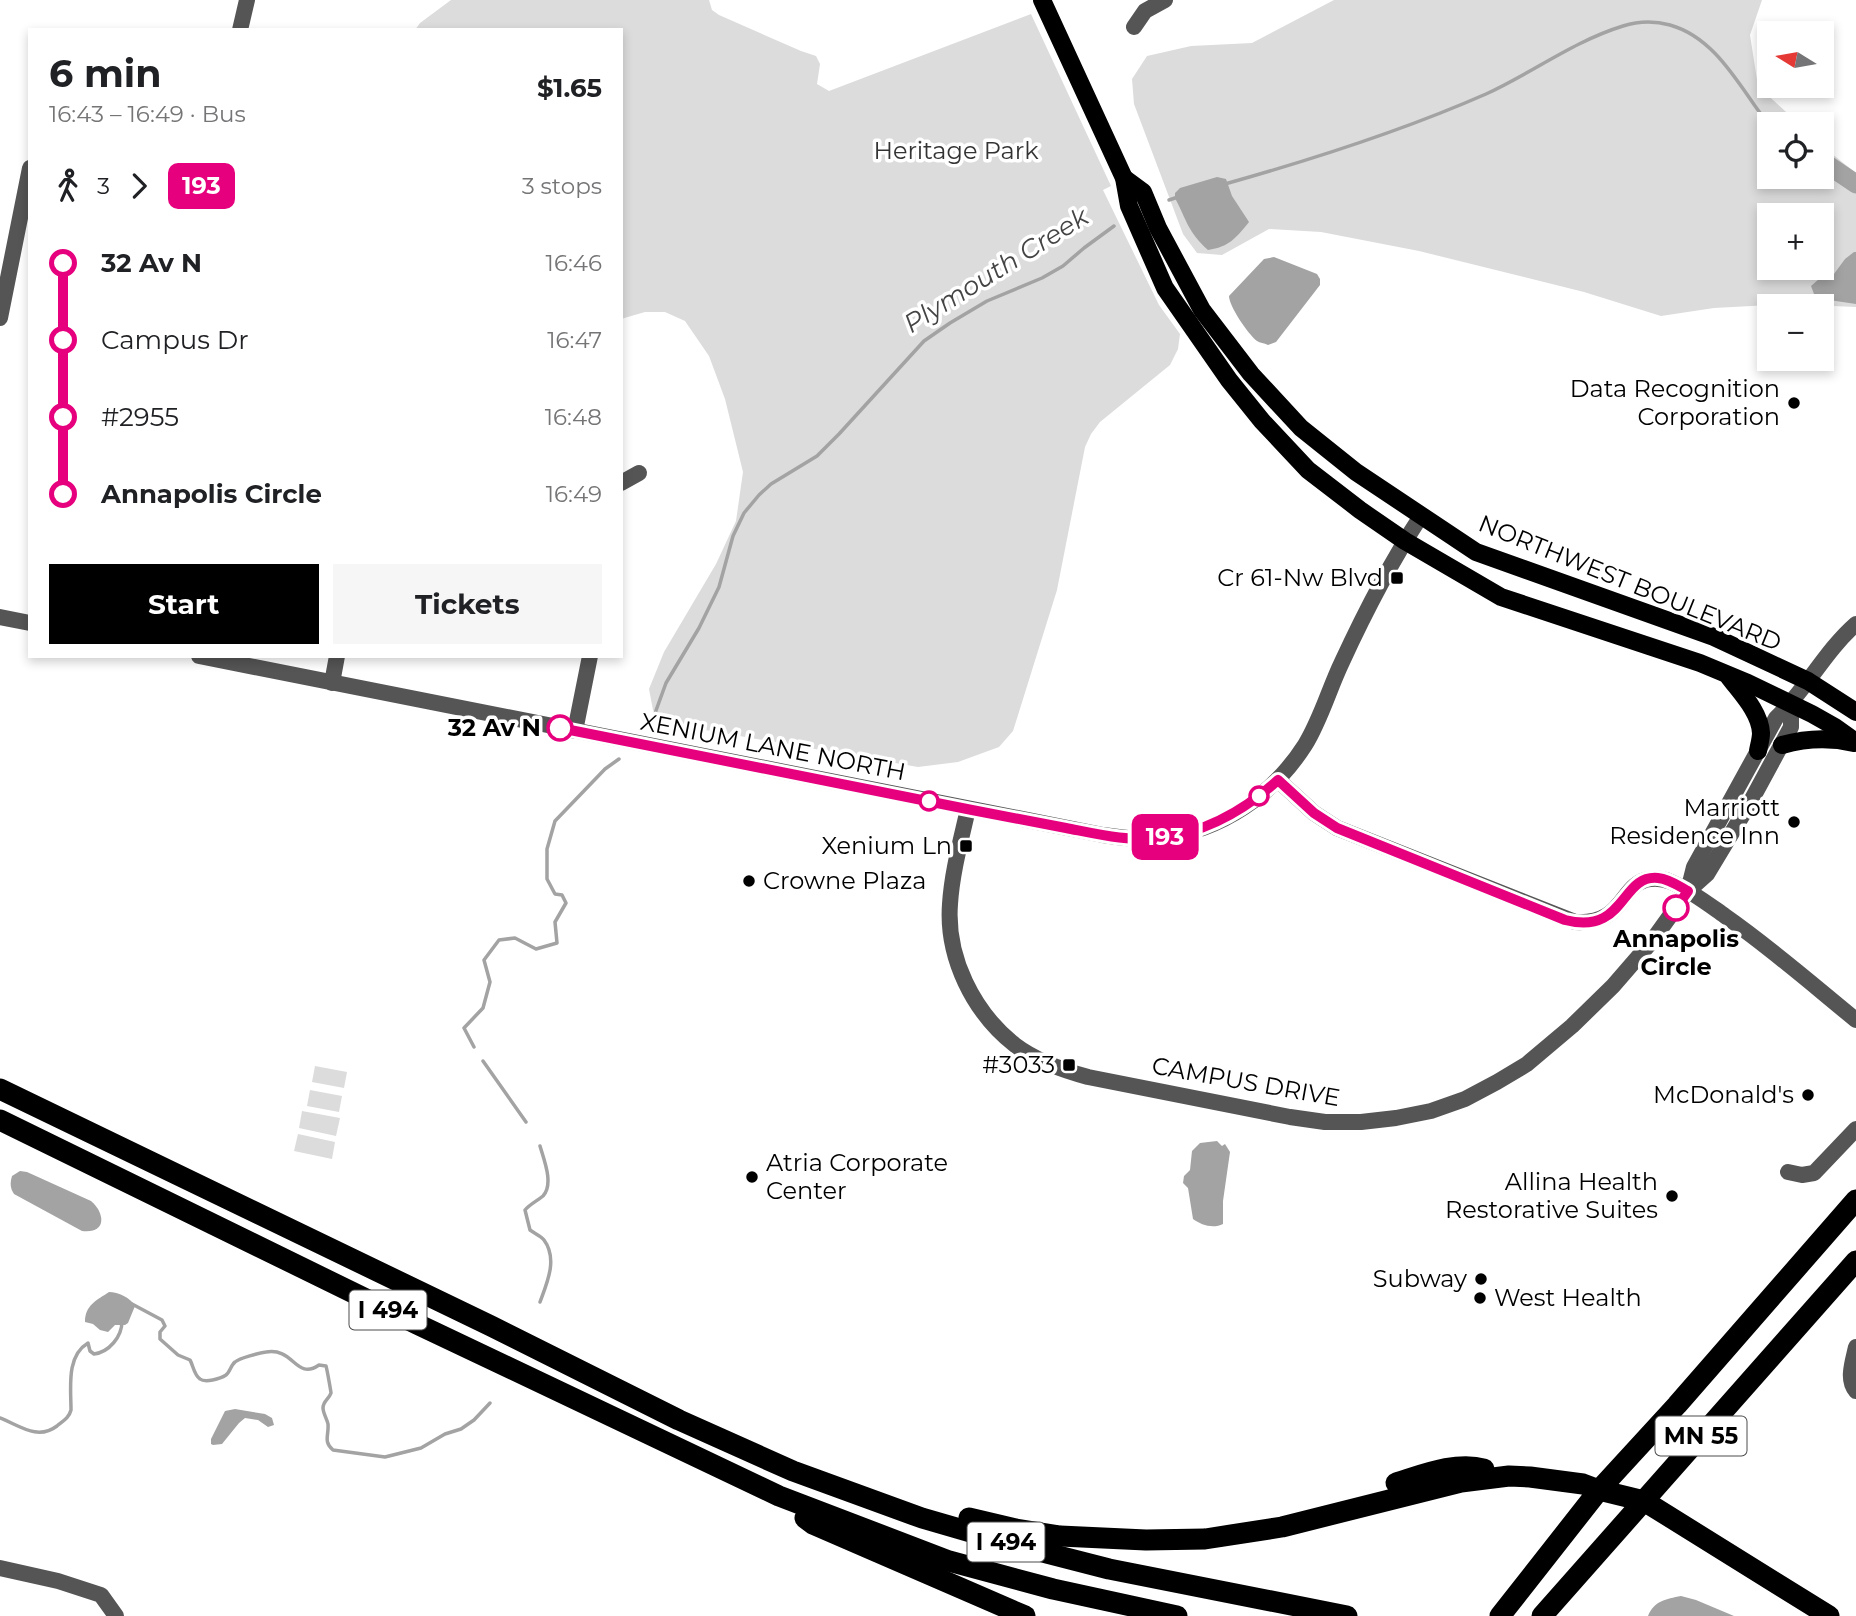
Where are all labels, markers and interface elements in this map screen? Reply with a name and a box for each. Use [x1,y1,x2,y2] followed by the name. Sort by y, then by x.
[1757,21,1834,98] north arrow
[1757,21,1834,371] map controls
[49,50,162,97] text: 6 min
[537,72,602,104] text: $1.65
[49,100,246,128] text: 16:43 – 16:49 · Bus
[1757,112,1834,189] button: locate
[873,136,1039,165] park label: Heritage Park
[49,167,87,205] icon: walk
[120,167,158,205] icon: forward
[182,171,221,200] text: 193
[97,172,110,200] text: 3
[522,172,602,200] text: 3 stops
[898,200,1096,340] water label: Plymouth Creek
[1757,203,1834,280] button: +
[101,247,202,279] text: 32 Av N
[546,249,602,277] text: 16:46
[1757,294,1834,371] button: −
[101,324,249,356] text: Campus Dr
[547,326,602,354] text: 16:47
[1570,374,1780,431] place label: Data Recognition Corporation
[1786,395,1802,411] marker: Data Recognition Corporation
[101,401,179,433] text: #2955
[545,403,602,431] text: 16:48
[101,478,322,510] text: Annapolis Circle
[546,480,602,508] text: 16:49
[1475,508,1786,657] street label: NORTHWEST BOULEVARD
[1217,563,1383,592] place label: Cr 61-Nw Blvd
[49,564,319,644] button: Start
[333,564,602,644] button: Tickets
[1389,570,1405,586] marker: Cr 61-Nw Blvd
[638,707,908,786] street label: XENIUM LANE NORTH
[447,713,541,742] place label: 32 Av N
[547,715,573,741] marker: 32 Av N
[1249,786,1269,806] unlabelled marker
[919,791,939,811] unlabelled marker
[1609,793,1780,850] place label: Marriott Residence Inn
[1125,814,1205,860] line badge: 193
[1786,814,1802,830] marker: Marriott Residence Inn
[1146,822,1184,851] text: 193
[822,831,952,860] place label: Xenium Ln
[958,838,974,854] marker: Xenium Ln
[763,866,926,895] place label: Crowne Plaza
[741,873,757,889] marker: Crowne Plaza
[1663,895,1689,921] marker: Annapolis Circle
[1612,924,1739,981] place label: Annapolis Circle
[982,1050,1055,1079] place label: #3033
[1150,1051,1342,1112] street label: CAMPUS DRIVE
[1061,1057,1077,1073] marker: #3033
[1653,1080,1794,1109] place label: McDonald's
[1800,1087,1816,1103] marker: McDonald's
[766,1148,948,1205] place label: Atria Corporate Center
[1445,1167,1658,1224] place label: Allina Health Restorative Suites
[744,1169,760,1185] marker: Atria Corporate Center
[1664,1188,1680,1204] marker: Allina Health Restorative Suites
[1373,1264,1467,1293] place label: Subway
[1473,1271,1489,1287] marker: Subway
[1494,1283,1642,1312] place label: West Health
[350,1290,426,1330] road number: I 494
[1472,1290,1488,1306] marker: West Health
[1656,1416,1746,1456] road number: MN 55
[968,1522,1044,1562] road number: I 494

